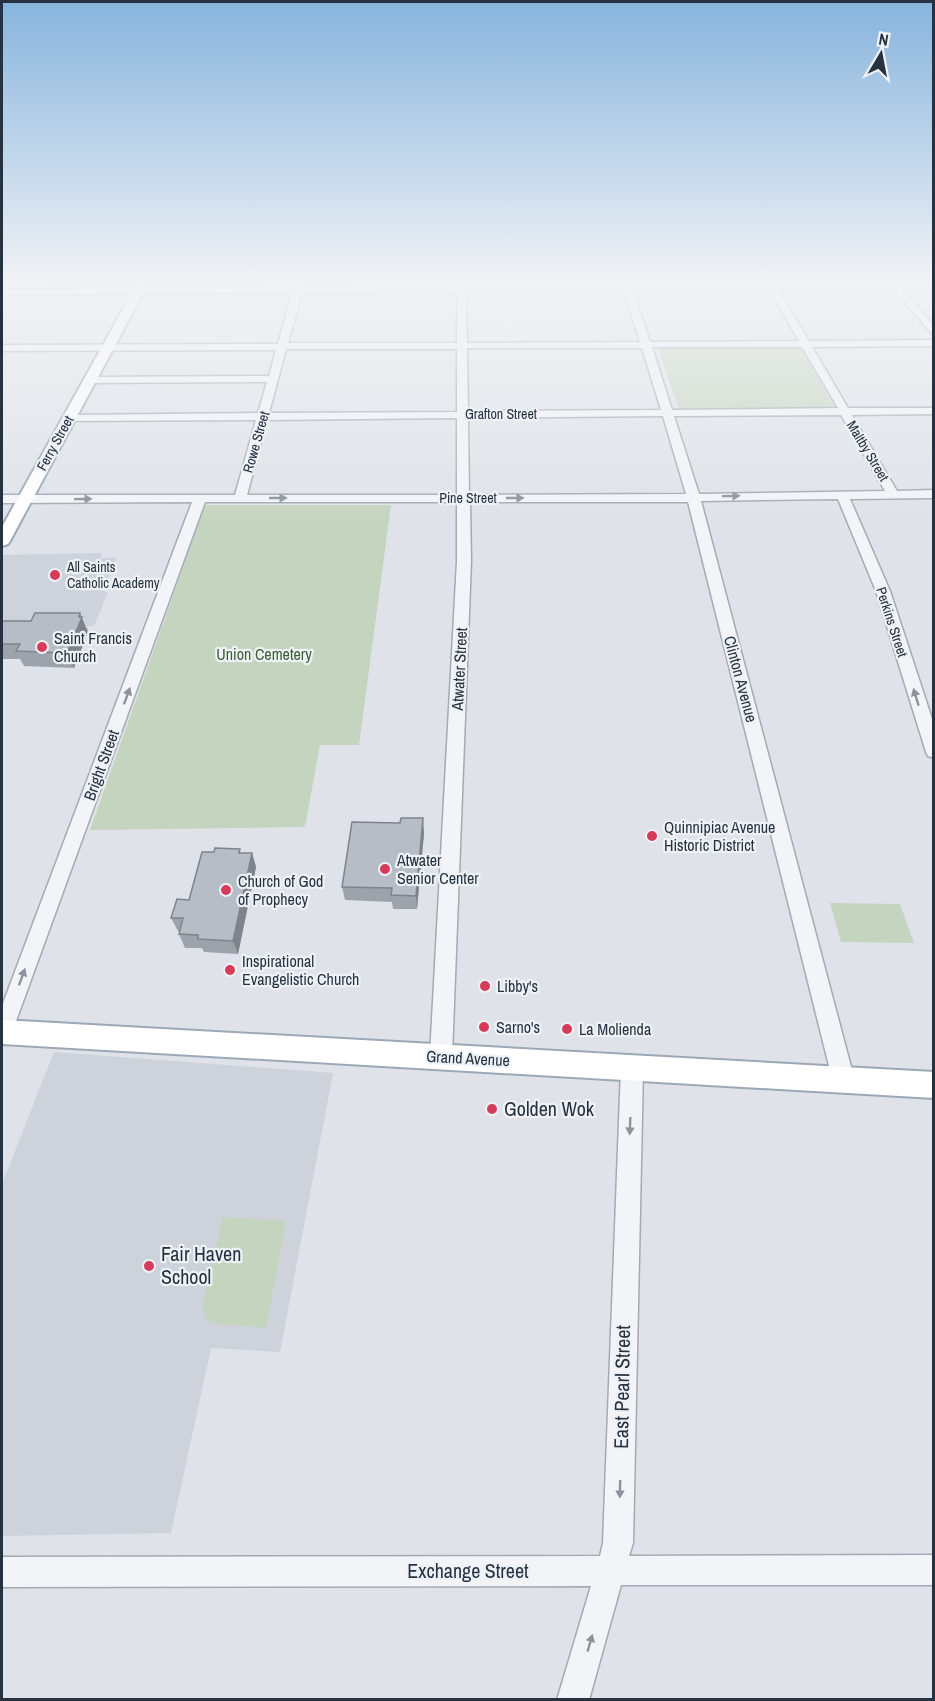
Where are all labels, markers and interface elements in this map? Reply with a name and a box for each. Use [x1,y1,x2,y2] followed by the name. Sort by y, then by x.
[851,24,911,84] north arrow
[877,28,890,51] text: N
[465,405,537,423] street label: Grafton Street
[239,409,273,475] street label: Rowe Street
[33,412,77,474] street label: Ferry Street
[843,417,893,485] street label: Maltby Street
[439,489,497,507] street label: Pine Street
[721,491,740,501] one-way arrow
[268,493,287,503] one-way arrow
[505,493,524,503] one-way arrow
[73,494,92,504] one-way arrow
[66,558,160,592] place label: All Saints Catholic Academy
[48,568,62,582] marker: All Saints Catholic Academy
[872,585,912,659] street label: Perkins Street
[54,627,132,667] place label: Saint Francis Church
[446,627,472,712] street label: Atwater Street
[719,633,763,725] street label: Clinton Avenue
[35,640,49,654] marker: Saint Francis Church
[216,643,312,665] park label: Union Cemetery
[122,687,132,705] one-way arrow
[911,688,920,706] one-way arrow
[78,726,124,803] street label: Bright Street
[664,816,775,856] place label: Quinnipiac Avenue Historic District
[645,829,659,843] marker: Quinnipiac Avenue Historic District
[396,849,479,889] place label: Atwater Senior Center
[378,862,392,876] marker: Atwater Senior Center
[238,870,323,910] place label: Church of God of Prophecy
[219,883,233,897] marker: Church of God of Prophecy
[242,950,359,990] place label: Inspirational Evangelistic Church
[223,963,237,977] marker: Inspirational Evangelistic Church
[18,968,28,986] one-way arrow
[497,975,538,997] place label: Libby's
[478,979,492,993] marker: Libby's
[496,1016,540,1038] place label: Sarno's
[579,1018,652,1040] place label: La Molienda
[477,1020,491,1034] marker: Sarno's
[560,1022,574,1036] marker: La Molienda
[426,1045,510,1071] street label: Grand Avenue
[504,1095,595,1122] place label: Golden Wok
[485,1102,499,1116] marker: Golden Wok
[625,1117,634,1136] one-way arrow
[161,1240,241,1290] place label: Fair Haven School
[142,1259,156,1273] marker: Fair Haven School
[607,1324,636,1449] street label: East Pearl Street
[615,1480,624,1499] one-way arrow
[407,1557,529,1584] street label: Exchange Street
[586,1634,595,1652] one-way arrow

